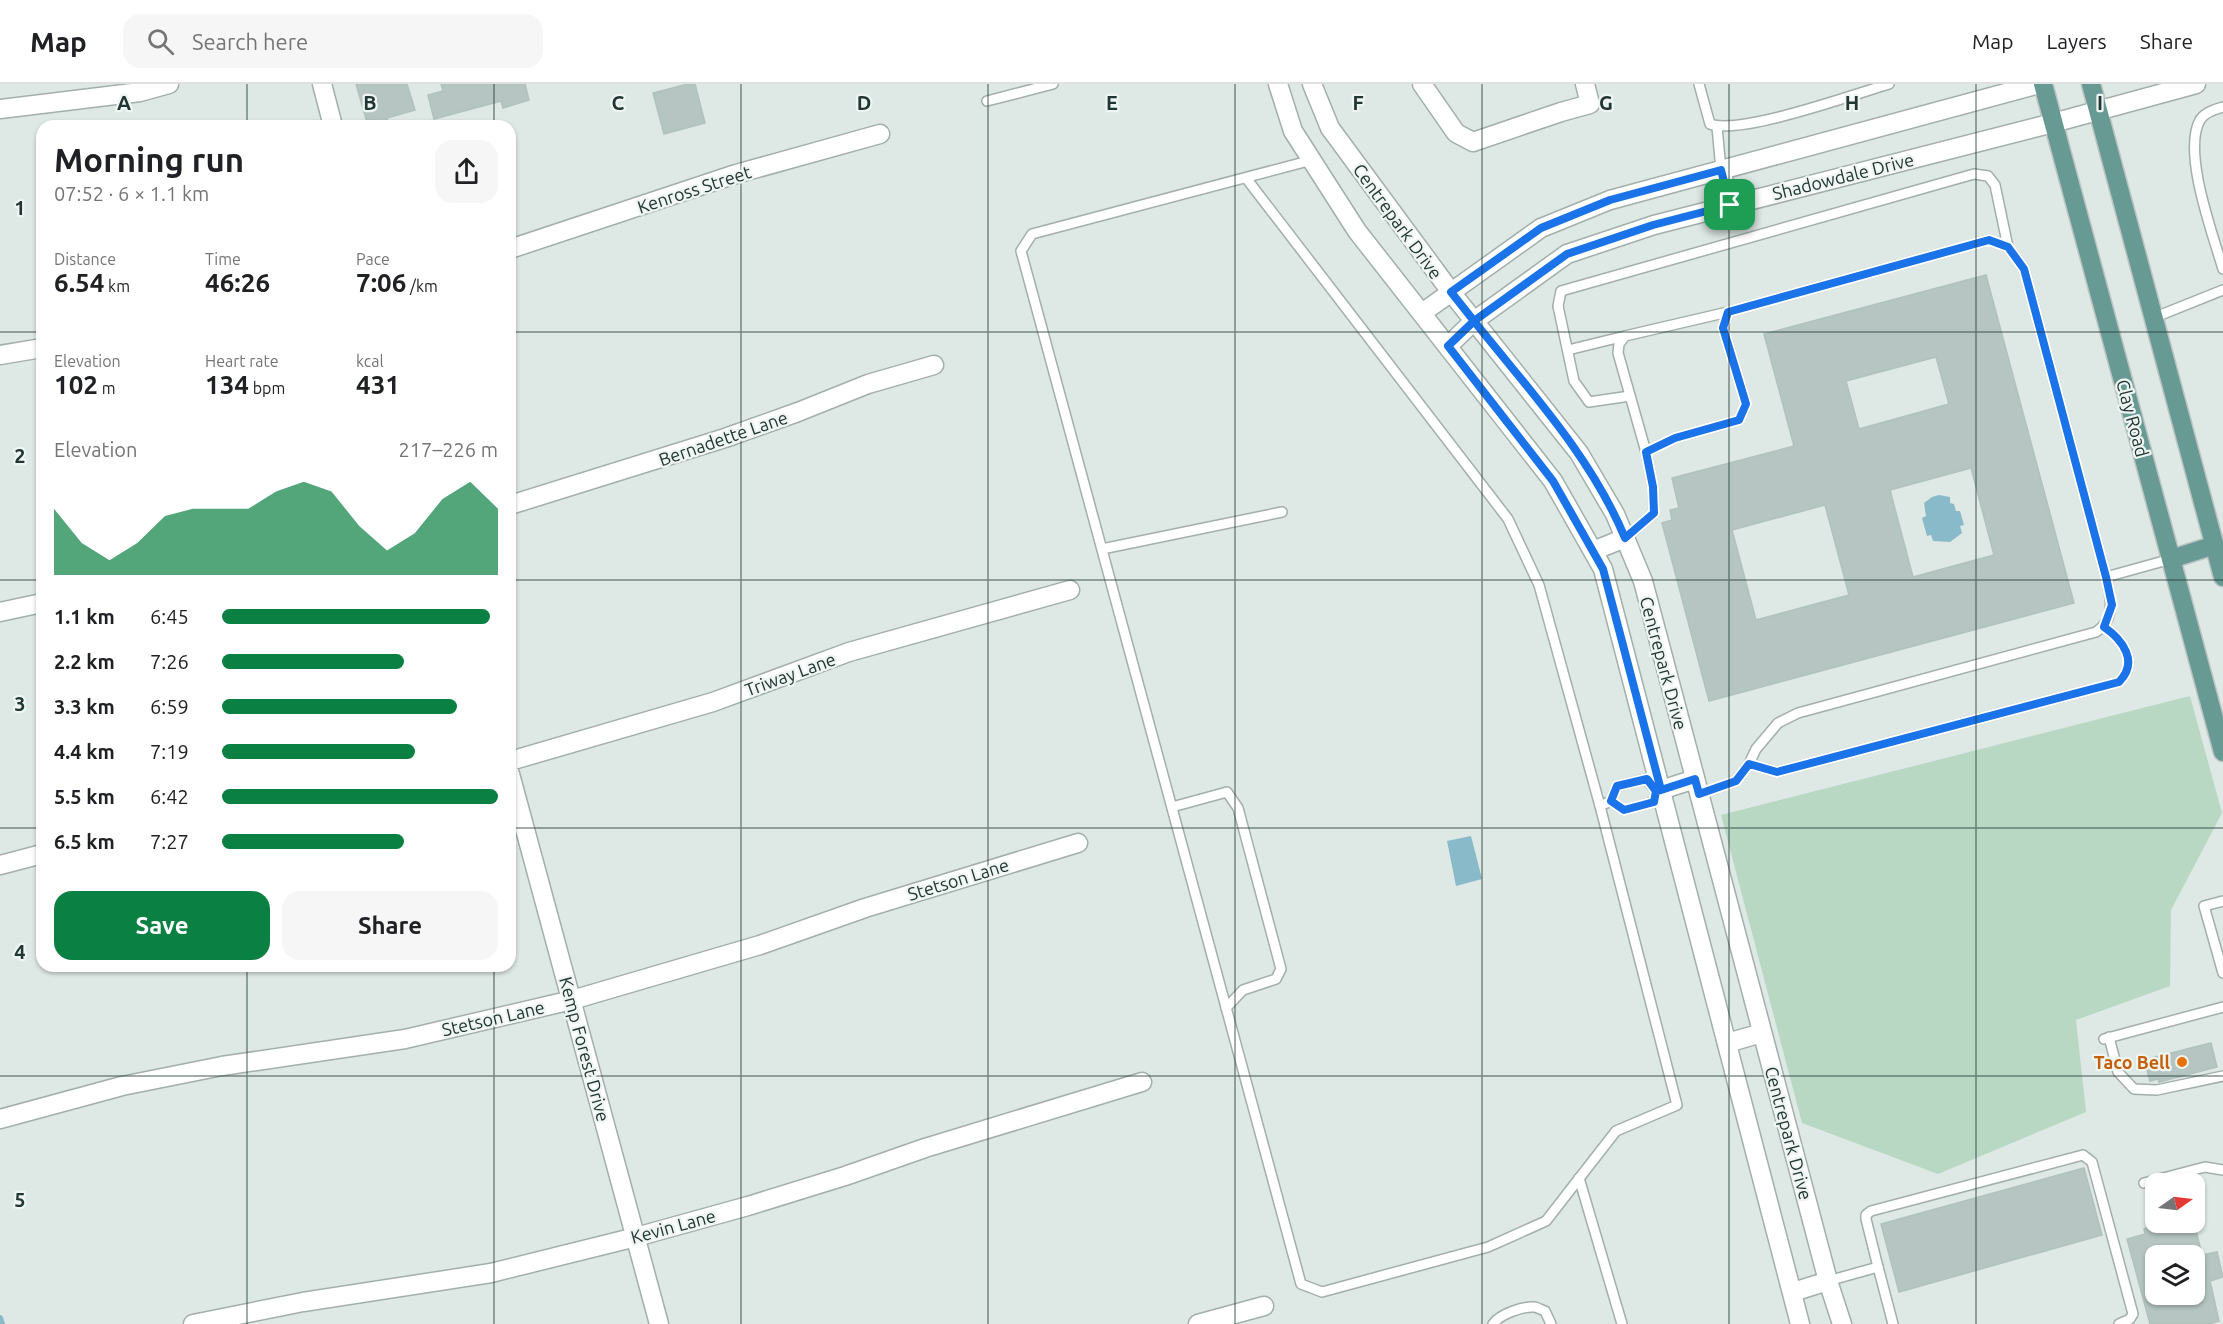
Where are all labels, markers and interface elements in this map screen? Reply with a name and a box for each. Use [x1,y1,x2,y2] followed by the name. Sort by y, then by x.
[123,14,543,68] search box
[144,25,177,58] icon: search
[30,26,87,57] text: Map
[192,29,308,54] text: Search here
[1972,29,2013,53] text: Map
[2046,29,2107,53] text: Layers
[2140,29,2193,53] text: Share
[117,91,131,114] text: A
[363,91,377,114] text: B
[612,91,625,114] text: C
[857,91,871,114] text: D
[1106,91,1118,114] text: E
[1352,91,1364,114] text: F
[1599,91,1613,114] text: G
[1845,91,1859,114] text: H
[2097,91,2103,114] text: I
[435,140,498,203] button: share
[54,141,244,178] text: Morning run
[1770,149,1916,203] street label: Shadowdale Drive
[1350,160,1446,282] street label: Centrepark Drive
[635,161,753,217] street label: Kenross Street
[1704,179,1755,230] pin
[54,182,209,205] text: 07:52 · 6 × 1.1 km
[1713,188,1746,221] icon: arrive
[14,196,26,219] text: 1
[54,250,116,268] text: Distance
[205,250,241,268] text: Time
[356,250,390,268] text: Pace
[54,268,104,297] text: 6.54
[205,268,270,297] text: 46:26
[356,268,406,297] text: 7:06
[104,277,130,295] text: km
[406,277,438,295] text: /km
[54,352,121,370] text: Elevation
[205,352,279,370] text: Heart rate
[356,352,384,370] text: kcal
[54,370,98,399] text: 102
[205,370,249,399] text: 134
[356,370,400,399] text: 431
[2113,377,2153,459] street label: Clay Road
[98,379,115,397] text: m
[249,379,285,397] text: bpm
[656,407,790,469] street label: Bernadette Lane
[54,438,137,461] text: Elevation
[399,438,498,461] text: 217–226 m
[14,444,26,467] text: 2
[1637,594,1691,732] street label: Centrepark Drive
[54,605,115,628] text: 1.1 km
[150,605,189,628] text: 6:45
[742,648,838,700] street label: Triway Lane
[54,650,115,673] text: 2.2 km
[150,650,189,673] text: 7:26
[14,692,26,715] text: 3
[54,695,115,718] text: 3.3 km
[150,695,189,718] text: 6:59
[54,740,115,763] text: 4.4 km
[150,740,189,763] text: 7:19
[54,785,115,808] text: 5.5 km
[150,785,189,808] text: 6:42
[54,830,115,853] text: 6.5 km
[150,830,189,853] text: 7:27
[905,854,1011,904] street label: Stetson Lane
[54,891,270,960] button: Save
[282,891,498,960] button: Share
[14,940,26,963] text: 4
[556,974,614,1124] street label: Kemp Forest Drive
[440,996,546,1040] street label: Stetson Lane
[2094,1052,2171,1072] place label: Taco Bell
[2175,1055,2189,1069] marker: Taco Bell
[1762,1064,1816,1202] street label: Centrepark Drive
[2145,1173,2205,1233] north arrow
[2145,1173,2205,1305] map controls
[14,1188,26,1211] text: 5
[628,1205,718,1247] street label: Kevin Lane
[2145,1245,2205,1305] button: layers

